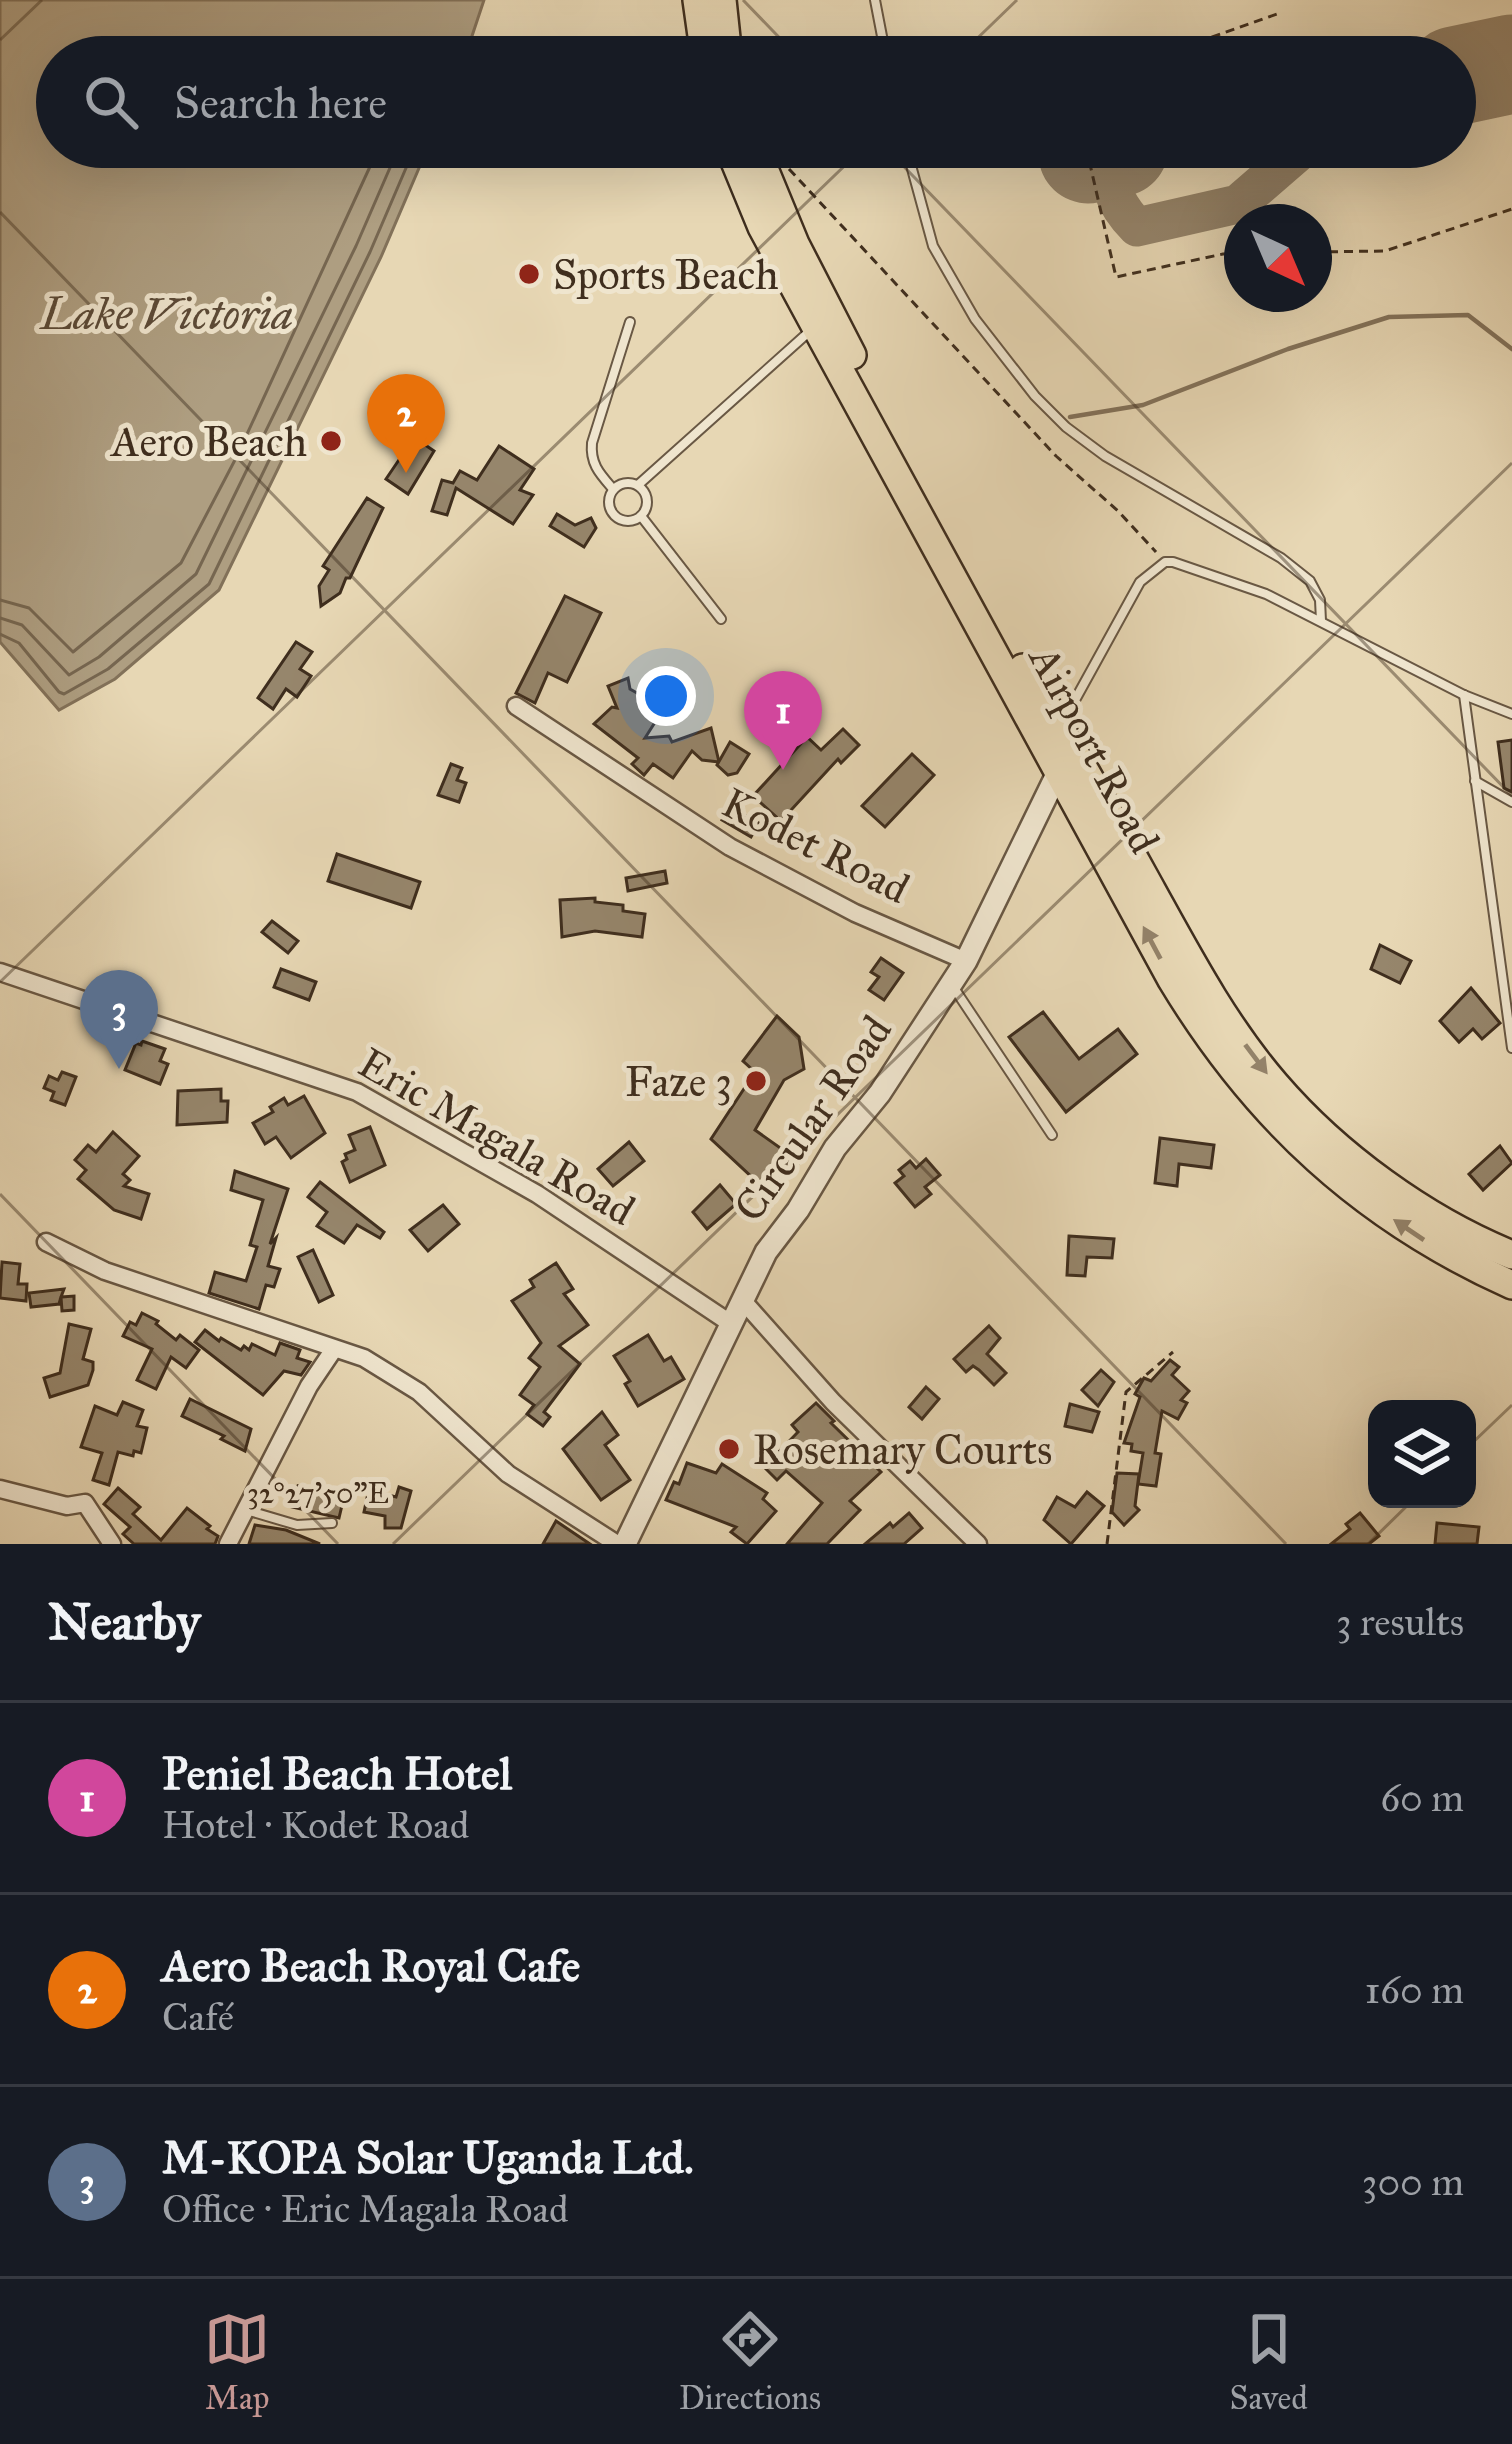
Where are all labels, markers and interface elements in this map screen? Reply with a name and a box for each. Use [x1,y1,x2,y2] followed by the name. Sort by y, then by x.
[36,36,1476,168] search box
[78,69,144,135] icon: search
[174,75,387,130] text: Search here
[1224,204,1332,312] north arrow
[553,249,779,301] place label: Sports Beach
[516,261,542,287] marker: Sports Beach
[39,286,293,341] water label: Lake Victoria
[367,374,445,473] pin: 2
[109,416,307,468] place label: Aero Beach
[318,428,344,454] marker: Aero Beach
[1017,635,1170,862] street label: Airport Road
[636,666,696,726] your location
[744,671,822,770] pin: 1
[713,777,918,915] street label: Kodet Road
[1142,926,1163,961] one-way arrow
[80,970,158,1069] pin: 3
[723,1006,903,1231] street label: Circular Road
[349,1037,644,1237] street label: Eric Magala Road
[1243,1043,1268,1075] one-way arrow
[625,1056,732,1108] place label: Faze 3
[743,1068,769,1094] marker: Faze 3
[1392,1219,1425,1242] one-way arrow
[1368,1400,1476,1508] map controls
[1368,1400,1476,1508] button: layers
[753,1424,1052,1476] place label: Rosemary Courts
[716,1436,742,1462] marker: Rosemary Courts
[247,1475,389,1511] text: 32°27'50"E
[48,1591,200,1653] text: Nearby
[1336,1598,1464,1646] text: 3 results
[162,1746,512,1801] text: Peniel Beach Hotel
[79,1774,95,1822] text: 1
[1380,1774,1464,1822] text: 60 m
[162,1801,469,1849] text: Hotel · Kodet Road
[162,1938,580,1993] text: Aero Beach Royal Cafe
[77,1966,97,2014] text: 2
[1365,1966,1464,2014] text: 160 m
[162,1993,234,2041] text: Café
[162,2130,694,2185] text: M-KOPA Solar Uganda Ltd.
[79,2158,95,2206] text: 3
[1362,2158,1464,2206] text: 300 m
[162,2185,568,2233] text: Office · Eric Magala Road
[204,2306,270,2418] tab: Map
[679,2306,821,2418] tab: Directions
[1229,2306,1308,2418] tab: Saved

